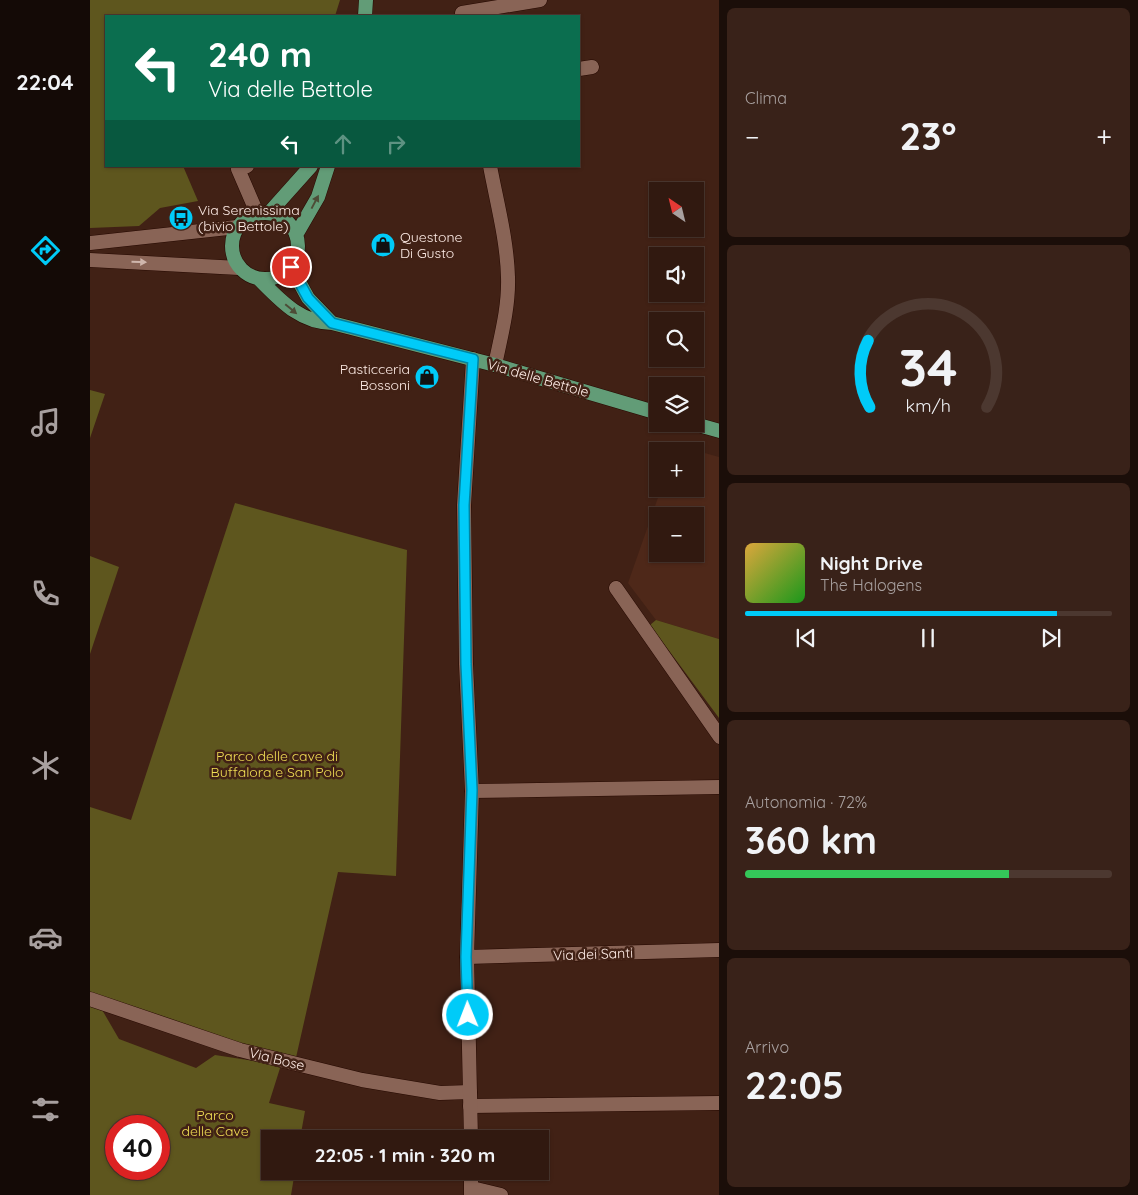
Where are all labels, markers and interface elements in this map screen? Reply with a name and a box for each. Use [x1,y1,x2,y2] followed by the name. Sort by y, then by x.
[208,32,312,76] text: 240 m
[125,35,190,100] icon: left
[16,68,74,96] text: 22:04
[208,75,373,103] text: Via delle Bettole
[745,88,787,108] text: Clima
[899,112,956,160] text: 23°
[745,119,760,154] text: −
[1096,119,1112,154] text: +
[276,130,304,158] icon: left
[329,130,357,158] icon: ahead
[382,130,410,158] icon: right
[649,182,704,238] north arrow
[649,182,704,562] map controls
[311,194,319,209] one-way arrow
[198,201,300,235] place label: Via Serenissima (bivio Bettole)
[168,205,194,231] bus stop icon: Via Serenissima (bivio Bettole)
[400,228,463,262] place label: Questone Di Gusto
[370,232,396,258] shop icon: Questone Di Gusto
[28,233,63,268] icon: directions
[270,246,312,288] pin
[649,247,704,302] button: sound
[277,253,305,281] icon: arrive
[131,258,147,266] one-way arrow
[285,303,298,314] one-way arrow
[649,312,704,367] button: search
[899,334,958,399] text: 34
[485,355,591,401] street label: Via delle Bettole
[340,360,410,394] place label: Pasticceria Bossoni
[414,364,440,390] shop icon: Pasticceria Bossoni
[649,377,704,432] button: layers
[906,394,951,416] text: km/h
[28,405,63,440] icon: music
[649,442,704,497] button: +
[649,507,704,562] button: −
[820,551,923,575] text: Night Drive
[820,575,922,595] text: The Halogens
[28,576,63,611] icon: phone
[792,624,820,652] icon: previous
[914,624,942,652] icon: pause
[1037,624,1065,652] icon: next
[211,747,343,781] park label: Parco delle cave di Buffalora e San Polo
[28,748,63,783] icon: climate
[745,792,867,812] text: Autonomia · 72%
[745,816,877,864] text: 360 km
[28,920,63,955] icon: car
[553,944,633,964] street label: Via dei Santi
[441,988,493,1040] position arrow
[745,1037,789,1057] text: Arrivo
[247,1043,307,1075] street label: Via Bose
[745,1061,844,1109] text: 22:05
[28,1092,63,1127] icon: filters
[181,1106,249,1140] park label: Parco delle Cave
[105,1115,170,1180] speed limit sign: 40
[315,1143,495,1167] text: 22:05 · 1 min · 320 m

